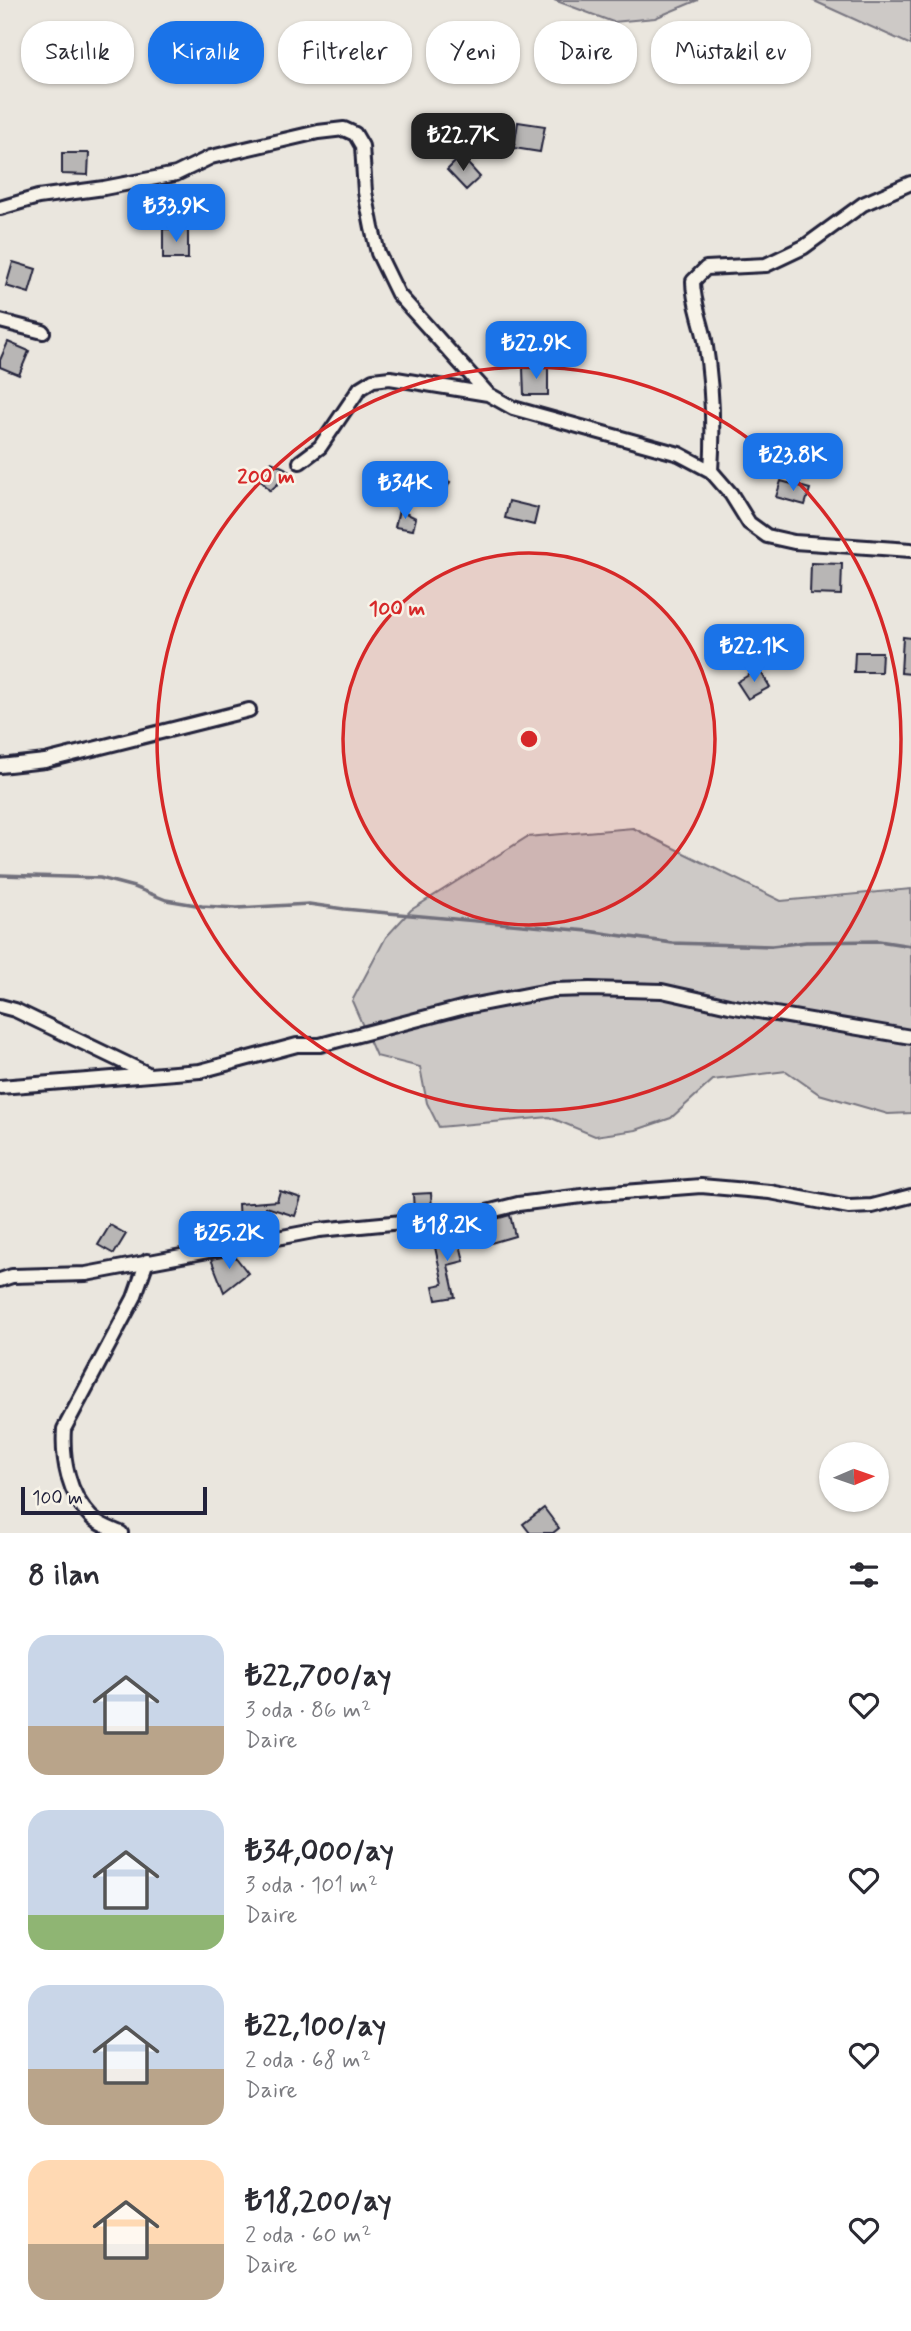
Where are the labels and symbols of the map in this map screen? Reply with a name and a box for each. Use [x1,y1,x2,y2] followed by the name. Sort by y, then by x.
[406,114,520,173] pin: ₺22.7K
[119,184,233,244] pin: ₺33.9K
[479,322,593,381] pin: ₺22.9K
[736,434,850,493] pin: ₺23.8K
[364,462,446,521] pin: ₺34K
[237,463,295,491] text: 200 m
[369,595,425,623] text: 100 m
[697,624,811,684] pin: ₺22.1K
[517,727,541,751] centre of rings
[390,1204,504,1263] pin: ₺18.2K
[172,1212,286,1271] pin: ₺25.2K
[819,1442,889,1512] north arrow
[21,1484,206,1516] scale bar

